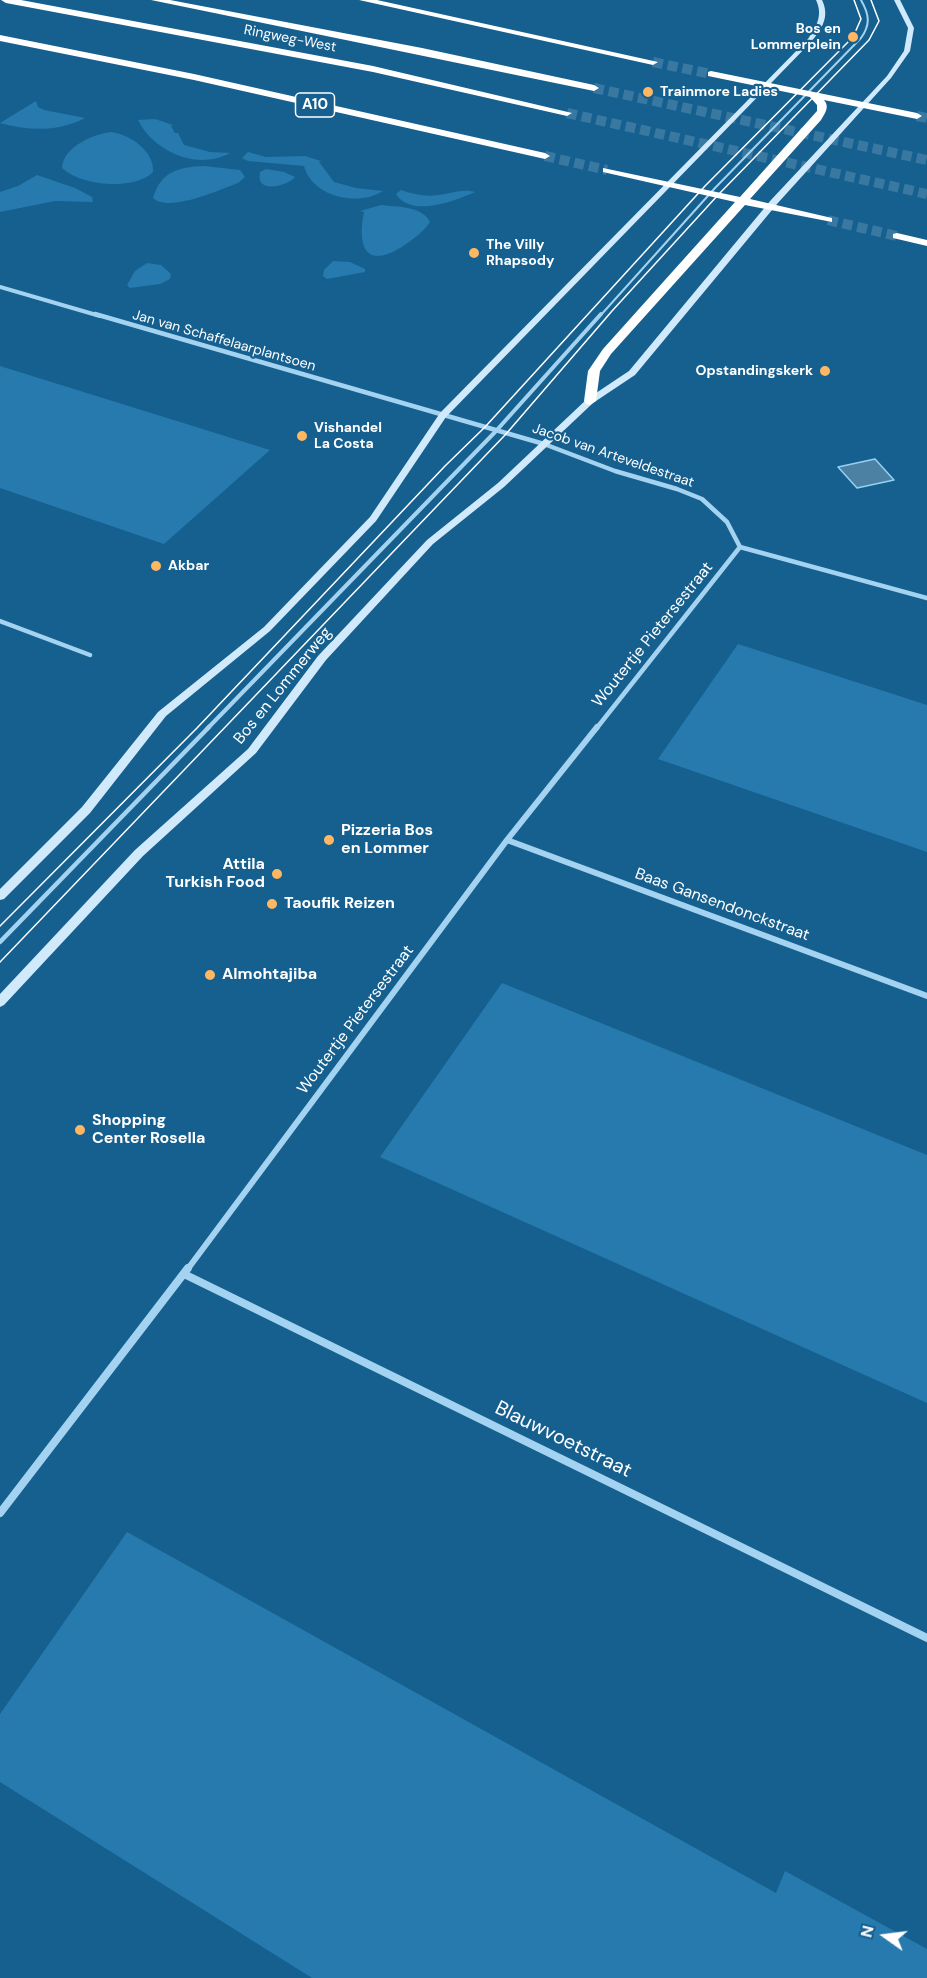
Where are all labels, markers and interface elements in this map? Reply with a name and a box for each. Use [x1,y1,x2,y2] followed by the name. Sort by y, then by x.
[751,21,841,54] place label: Bos en Lommerplein
[242,22,338,56] street label: Ringweg-West
[846,30,860,44] marker: Bos en Lommerplein
[660,84,778,100] place label: Trainmore Ladies
[641,85,655,99] marker: Trainmore Ladies
[296,93,334,117] road number: A10
[486,237,554,270] place label: The Villy Rhapsody
[467,246,481,260] marker: The Villy Rhapsody
[131,307,317,375] street label: Jan van Schaffelaarplantsoen
[696,363,813,379] place label: Opstandingskerk
[818,364,832,378] marker: Opstandingskerk
[314,420,382,452] place label: Vishandel La Costa
[530,420,696,492] street label: Jacob van Arteveldestraat
[295,429,309,443] marker: Vishandel La Costa
[168,558,209,574] place label: Akbar
[588,558,718,712] street label: Woutertje Pietersestraat
[149,559,163,573] marker: Akbar
[230,624,336,748] street label: Bos en Lommerweg
[341,821,433,859] place label: Pizzeria Bos en Lommer
[322,833,336,847] marker: Pizzeria Bos en Lommer
[166,855,265,893] place label: Attila Turkish Food
[632,864,812,946] street label: Baas Gansendonckstraat
[270,867,284,881] marker: Attila Turkish Food
[284,894,395,914] place label: Taoufik Reizen
[265,897,279,911] marker: Taoufik Reizen
[294,942,418,1098] street label: Woutertje Pietersestraat
[222,965,317,985] place label: Almohtajiba
[203,968,217,982] marker: Almohtajiba
[92,1111,205,1149] place label: Shopping Center Rosella
[73,1123,87,1137] marker: Shopping Center Rosella
[491,1397,635,1483] street label: Blauwvoetstraat
[855,1906,915,1966] north arrow
[855,1923,879,1940] text: N

